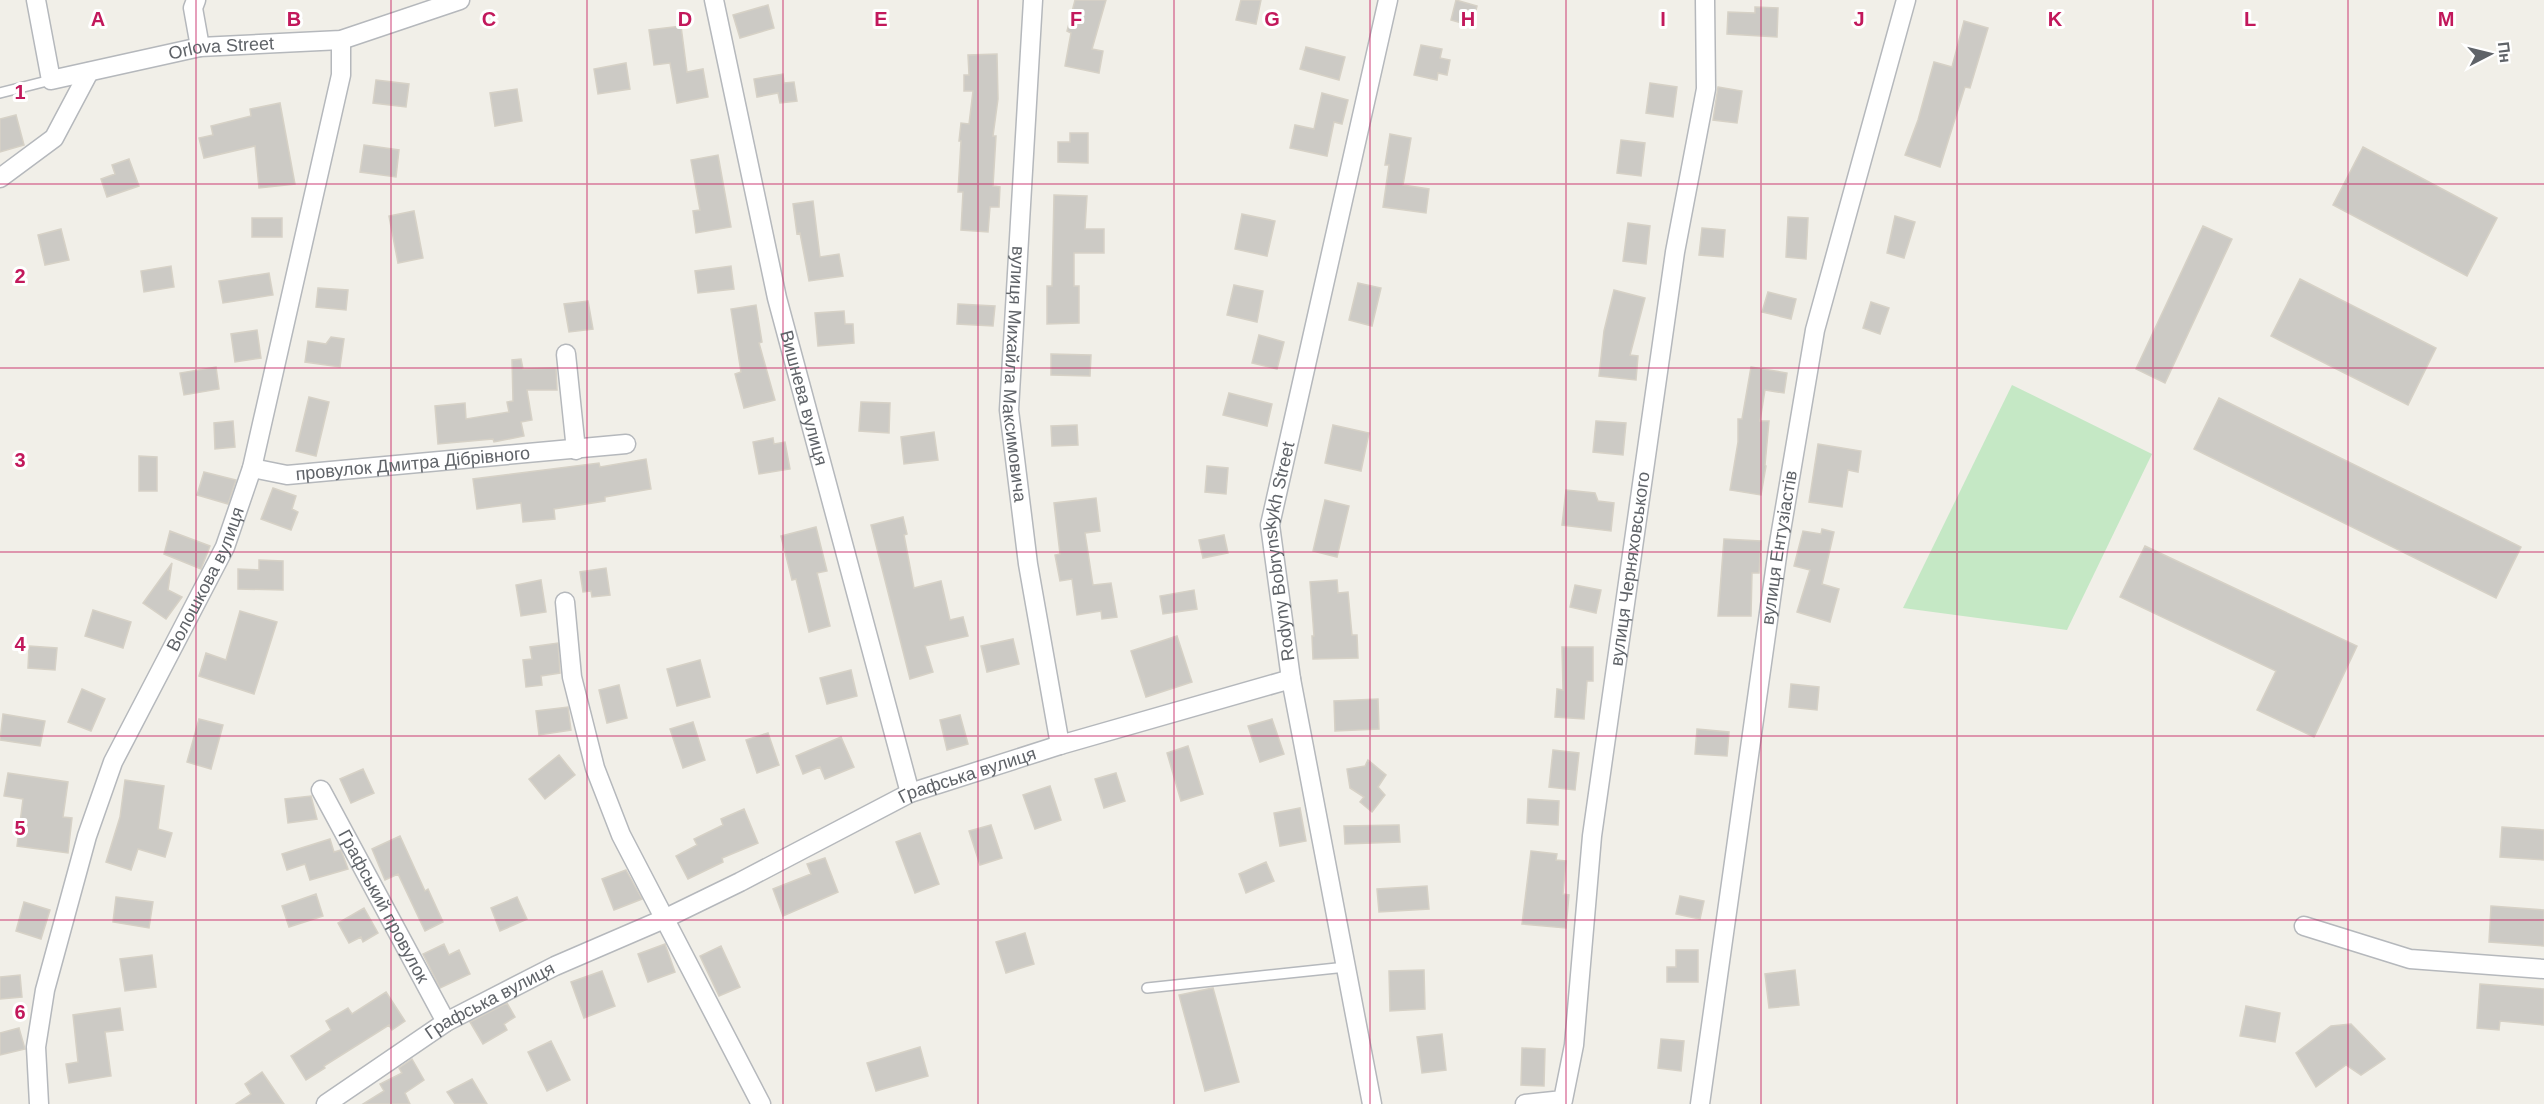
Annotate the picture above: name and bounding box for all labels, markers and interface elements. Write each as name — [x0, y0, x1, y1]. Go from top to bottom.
text: A — [91, 8, 105, 30]
text: B — [287, 8, 301, 30]
text: C — [482, 8, 496, 30]
text: D — [678, 8, 692, 30]
text: E — [874, 8, 888, 30]
text: F — [1070, 8, 1082, 30]
text: G — [1264, 8, 1280, 30]
text: H — [1461, 8, 1475, 30]
text: I — [1660, 8, 1666, 30]
text: J — [1853, 8, 1865, 30]
text: K — [2048, 8, 2063, 30]
text: L — [2244, 8, 2256, 30]
text: M — [2438, 8, 2454, 30]
north arrow — [2460, 24, 2520, 84]
street label: Orlova Street — [167, 33, 274, 64]
text: Пн — [2495, 41, 2514, 64]
text: 1 — [14, 81, 26, 103]
street label: вулиця Михайла Максимовича — [999, 246, 1030, 504]
text: 2 — [14, 265, 26, 287]
street label: Вишнева вулиця — [776, 328, 832, 468]
street label: Rodyny Bobrynskykh Street — [1259, 440, 1298, 662]
street label: провулок Дмитра Дібрівного — [295, 443, 531, 484]
text: 3 — [14, 449, 26, 471]
street label: вулиця Ентузіастів — [1757, 469, 1801, 626]
street label: вулиця Черняховського — [1606, 470, 1654, 667]
street label: Волошкова вулиця — [162, 504, 248, 655]
text: 4 — [14, 633, 26, 655]
street label: Графська вулиця — [895, 743, 1039, 807]
text: 5 — [14, 817, 26, 839]
street label: Графський провулок — [334, 826, 433, 986]
street label: Графська вулиця — [421, 958, 558, 1043]
text: 6 — [14, 1001, 26, 1023]

